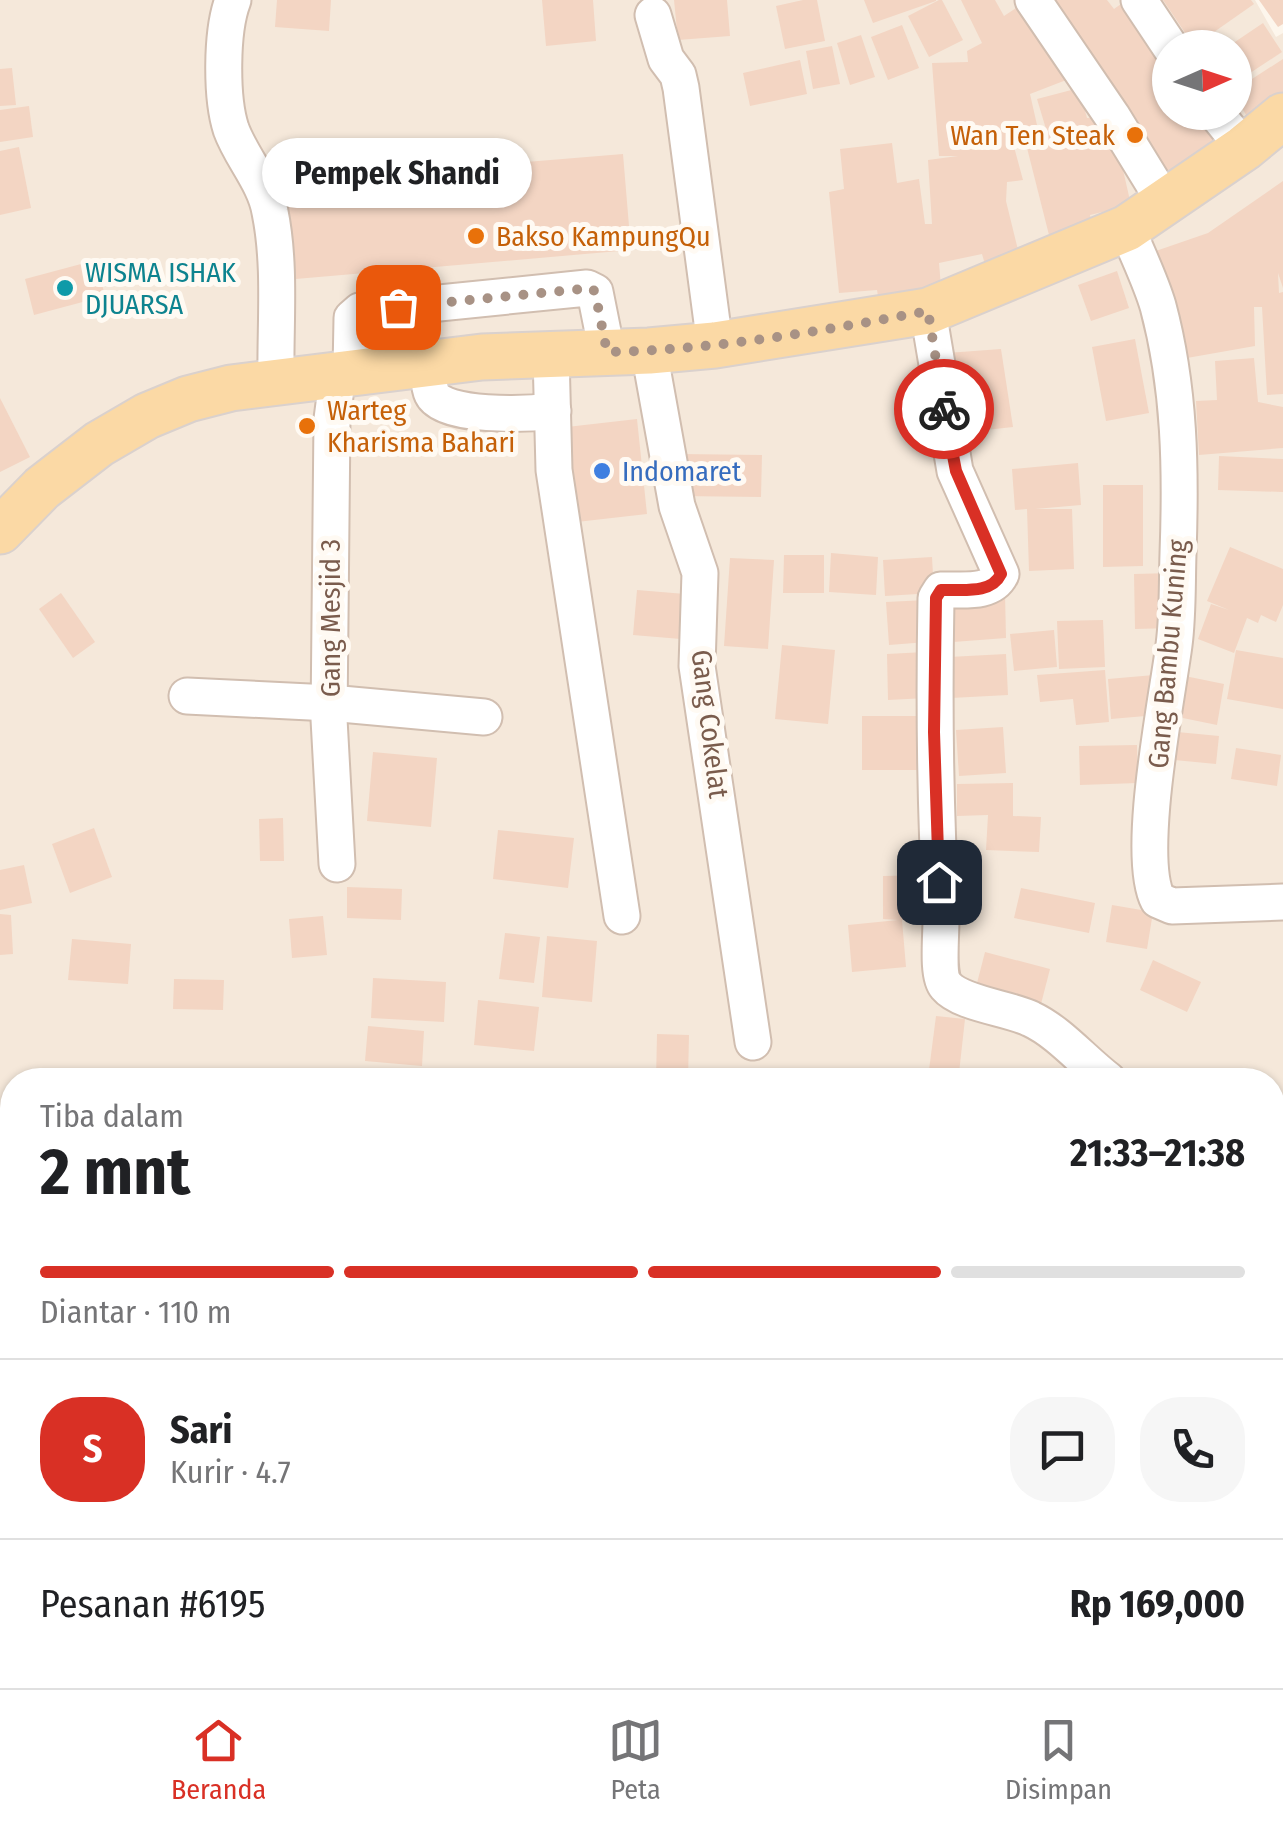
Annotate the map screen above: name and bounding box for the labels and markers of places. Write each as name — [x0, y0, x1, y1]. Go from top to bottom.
place label: Wan Ten Steak — [950, 119, 1116, 152]
marker: Wan Ten Steak — [1124, 124, 1146, 146]
callout: Pempek Shandi — [263, 137, 533, 207]
place label: Bakso KampungQu — [496, 220, 711, 253]
marker: Bakso KampungQu — [465, 225, 487, 247]
place label: WISMA ISHAK DJUARSA — [85, 256, 236, 321]
pin — [356, 265, 441, 350]
marker: WISMA ISHAK DJUARSA — [54, 277, 76, 299]
place label: Warteg Kharisma Bahari — [327, 394, 515, 459]
marker: Warteg Kharisma Bahari — [296, 415, 318, 437]
place label: Indomaret — [622, 455, 742, 488]
marker: Indomaret — [591, 460, 613, 482]
pin — [897, 840, 982, 925]

